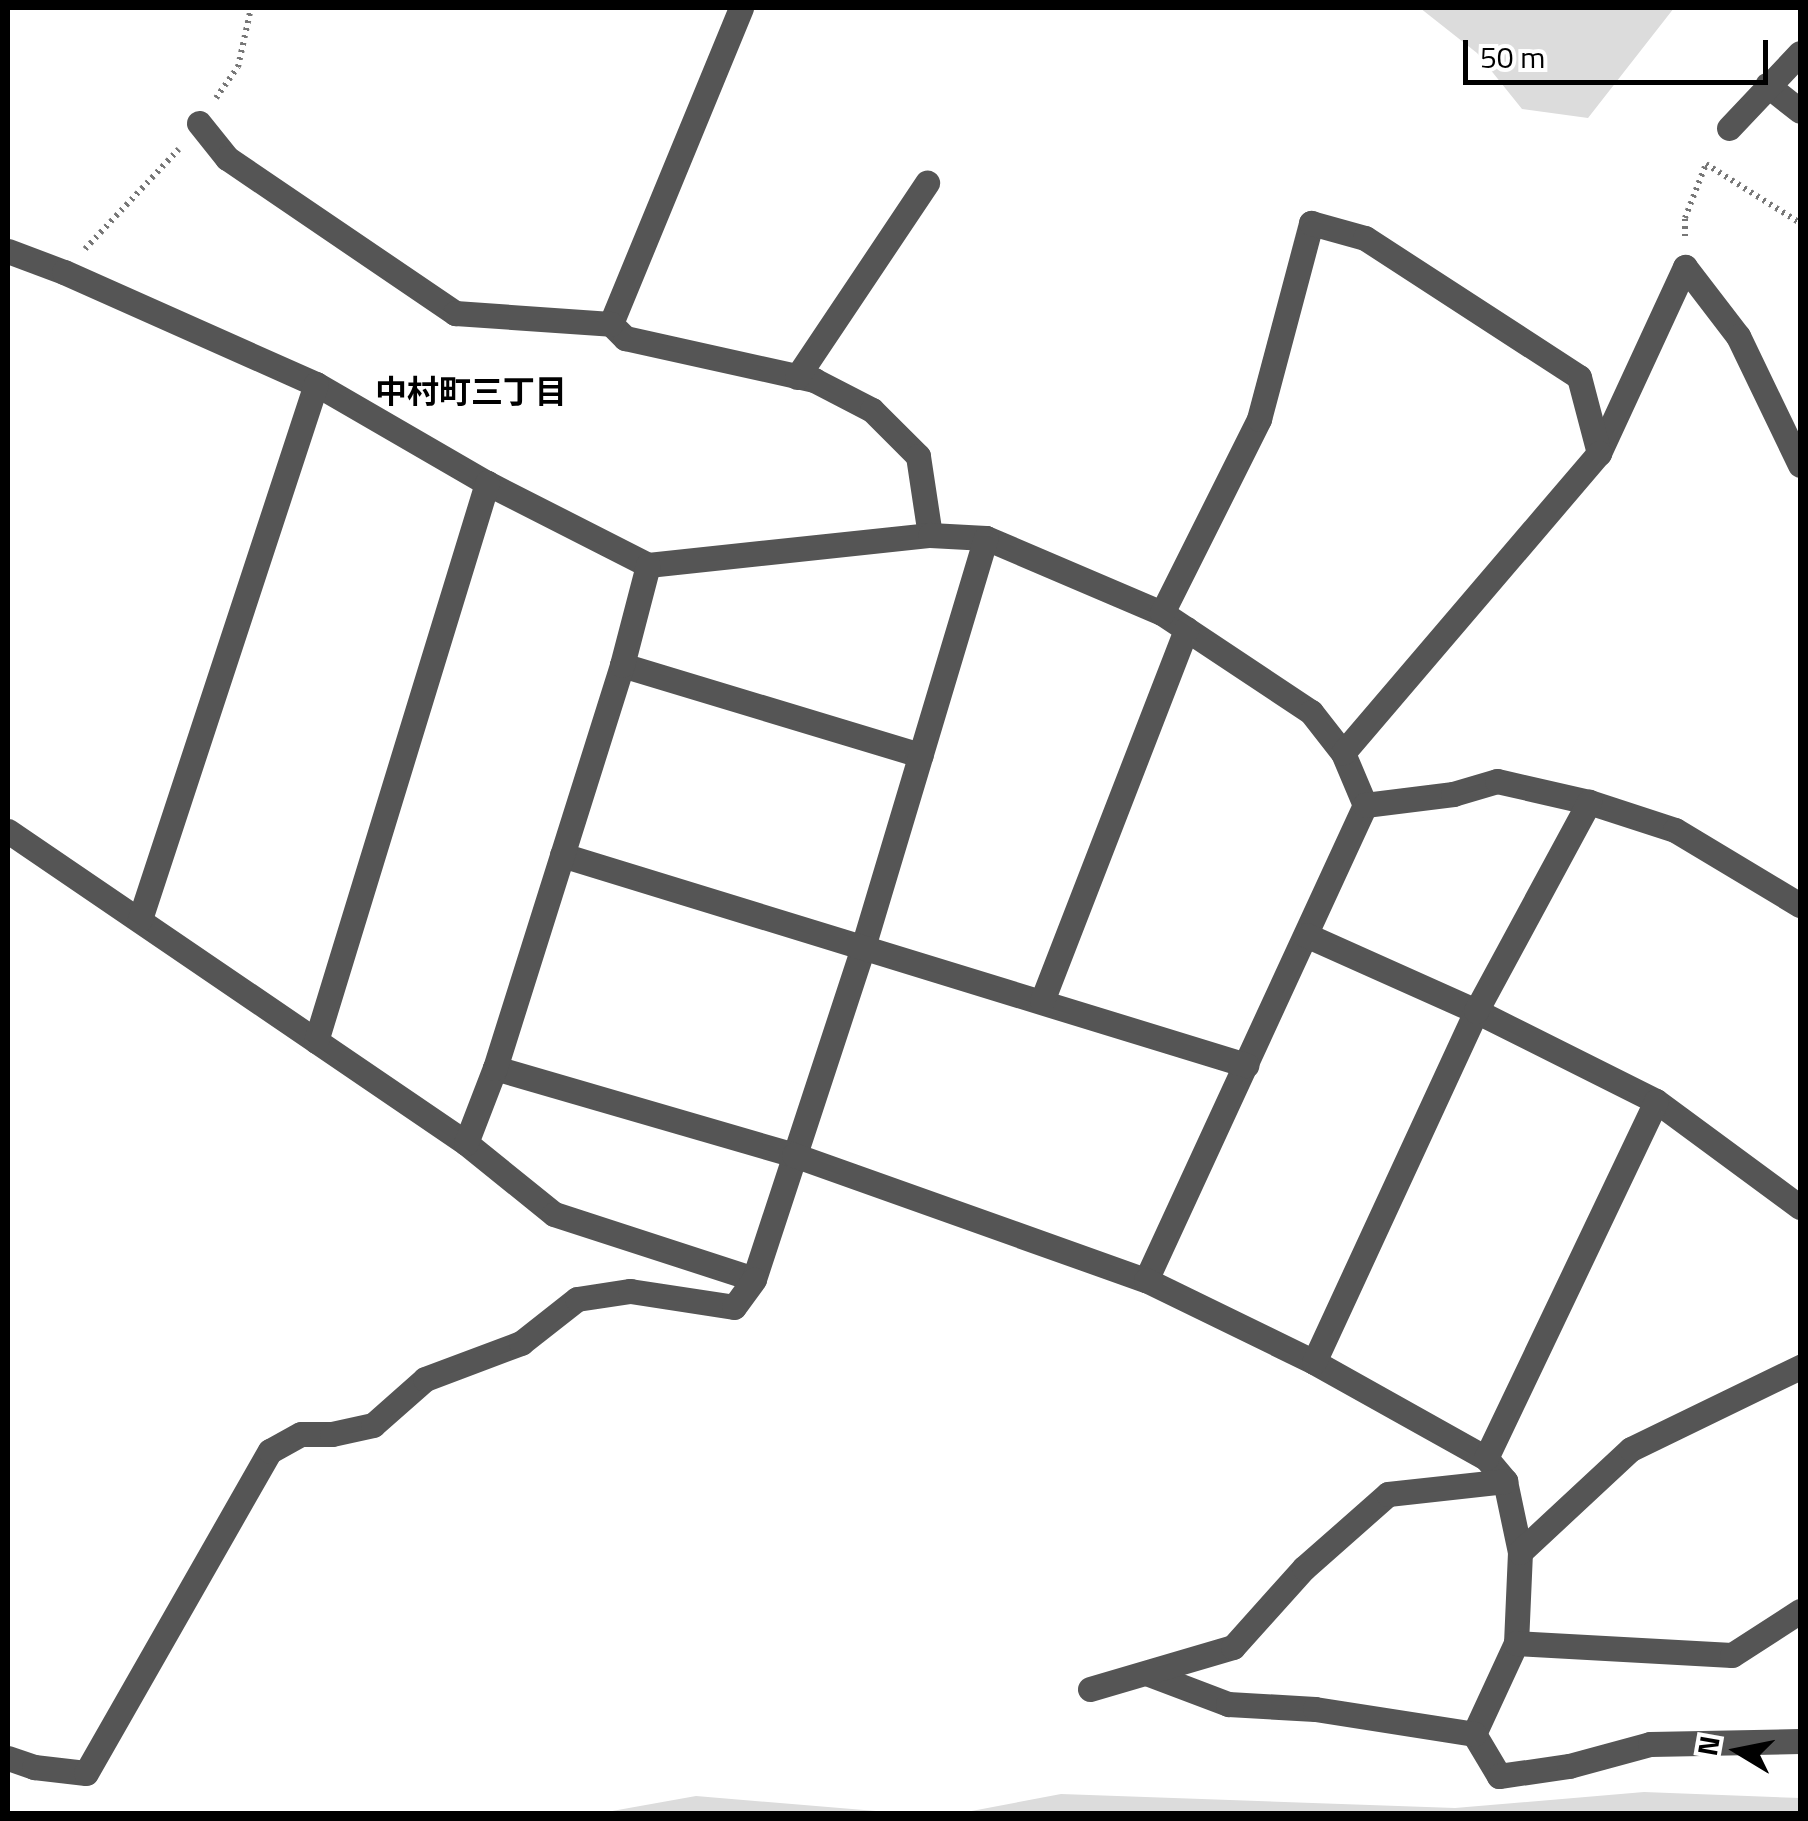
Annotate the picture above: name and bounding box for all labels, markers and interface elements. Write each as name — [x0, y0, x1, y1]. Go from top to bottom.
scale bar — [1468, 20, 1773, 82]
text: 50 m — [1480, 34, 1545, 80]
district label: 中村町三丁目 — [375, 372, 567, 410]
north arrow — [1688, 1701, 1788, 1801]
text: N — [1685, 1732, 1731, 1759]

